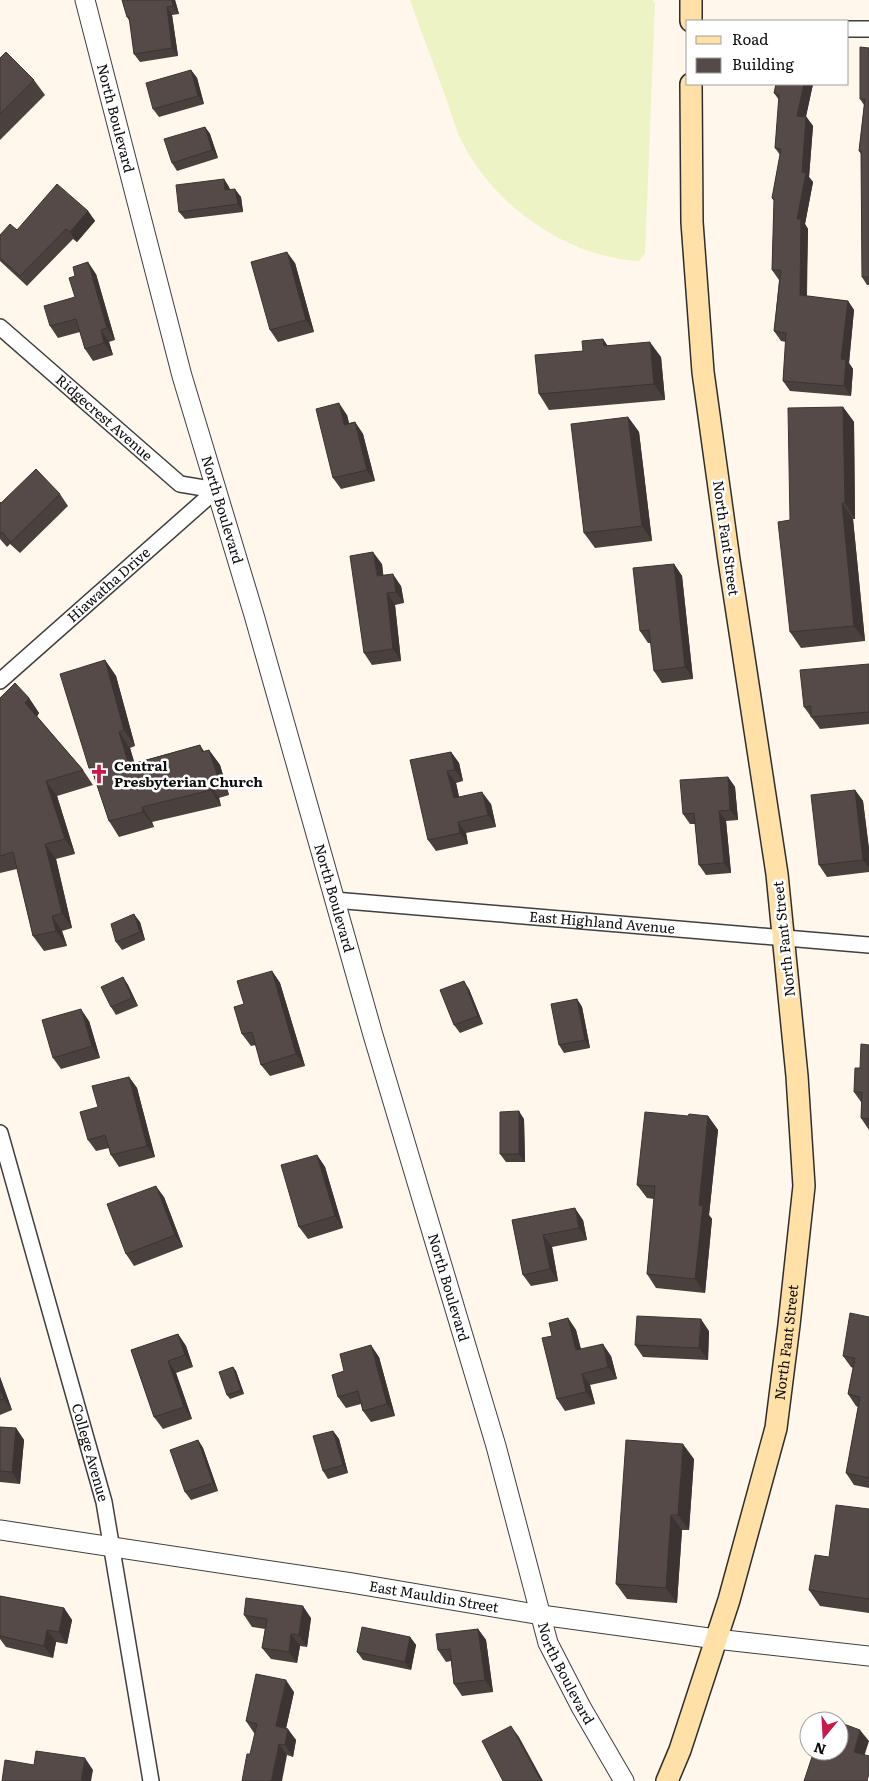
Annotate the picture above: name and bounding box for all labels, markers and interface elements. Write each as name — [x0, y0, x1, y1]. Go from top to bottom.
legend — [686, 20, 849, 85]
text: Road — [732, 27, 768, 50]
text: Building — [732, 52, 794, 75]
street label: North Boulevard — [93, 61, 140, 175]
street label: Ridgecrest Avenue — [52, 369, 157, 465]
street label: North Boulevard — [198, 453, 249, 566]
street label: North Fant Street — [709, 479, 745, 597]
street label: Hiawatha Drive — [62, 542, 154, 626]
place label: Central Presbyterian Church — [114, 755, 263, 791]
church icon: Central Presbyterian Church — [88, 763, 110, 785]
street label: North Boulevard — [310, 841, 360, 955]
street label: North Fant Street — [767, 880, 799, 998]
street label: East Highland Avenue — [528, 905, 676, 938]
street label: North Boulevard — [424, 1231, 475, 1344]
street label: North Fant Street — [769, 1283, 802, 1401]
street label: College Avenue — [68, 1401, 114, 1504]
street label: East Mauldin Street — [368, 1575, 501, 1617]
street label: North Boulevard — [534, 1620, 600, 1728]
north arrow — [799, 1711, 849, 1761]
text: N — [811, 1738, 828, 1761]

